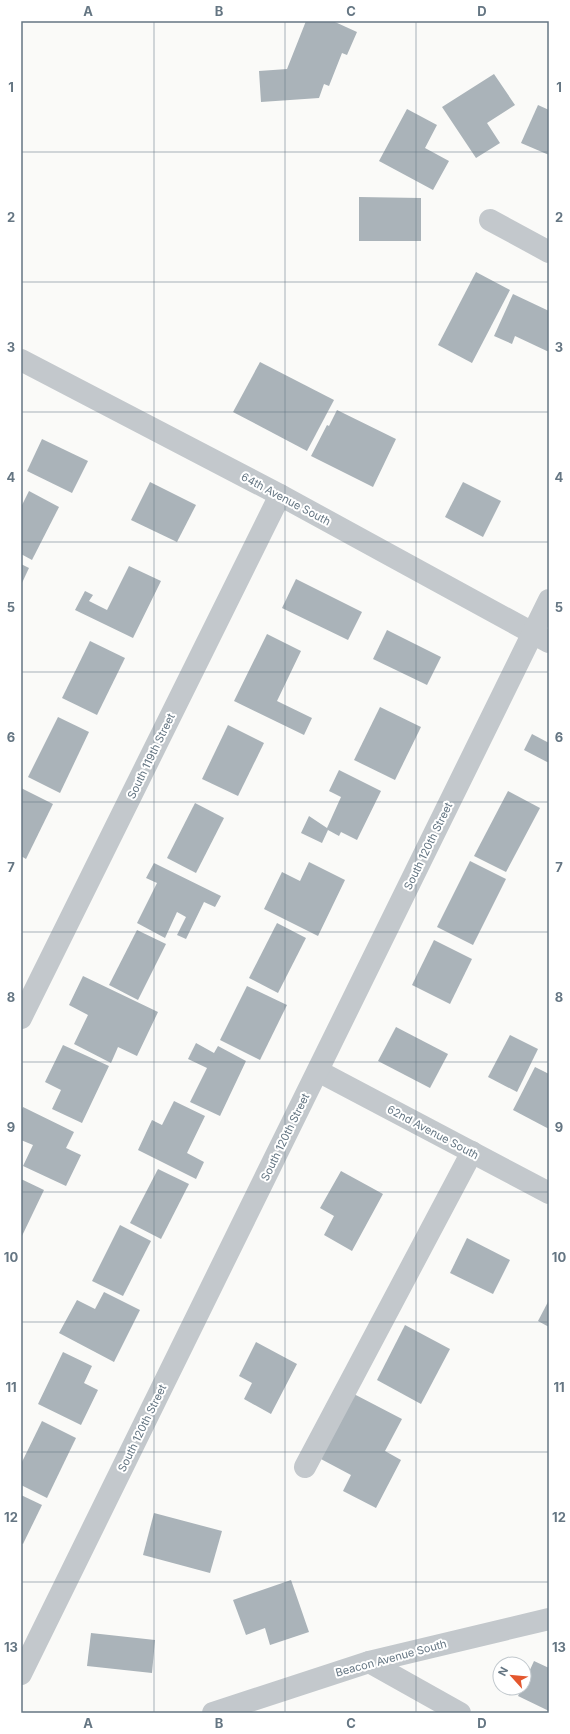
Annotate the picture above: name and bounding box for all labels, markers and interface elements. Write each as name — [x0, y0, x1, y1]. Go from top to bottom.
text: A — [83, 3, 93, 19]
text: B — [215, 3, 224, 19]
text: C — [346, 3, 356, 19]
text: D — [477, 3, 487, 19]
text: 1 — [8, 79, 14, 95]
text: 1 — [556, 79, 562, 95]
text: 2 — [7, 209, 15, 225]
text: 2 — [555, 209, 563, 225]
text: 3 — [7, 339, 15, 355]
text: 3 — [555, 339, 563, 355]
text: 4 — [7, 469, 16, 485]
text: 4 — [555, 469, 564, 485]
street label: 64th Avenue South — [239, 470, 333, 528]
text: 5 — [7, 599, 15, 615]
text: 5 — [555, 599, 563, 615]
street label: South 119th Street — [124, 711, 178, 801]
text: 6 — [7, 729, 15, 745]
text: 6 — [555, 729, 563, 745]
street label: South 120th Street — [401, 799, 455, 892]
text: 7 — [7, 859, 15, 875]
text: 7 — [555, 859, 563, 875]
text: 8 — [7, 989, 15, 1005]
text: 8 — [555, 989, 563, 1005]
street label: South 120th Street — [258, 1090, 312, 1183]
street label: 62nd Avenue South — [385, 1102, 481, 1162]
text: 9 — [7, 1119, 15, 1135]
text: 9 — [555, 1119, 563, 1135]
text: 10 — [4, 1249, 18, 1265]
text: 10 — [552, 1249, 566, 1265]
text: 11 — [5, 1379, 17, 1395]
text: 11 — [553, 1379, 565, 1395]
street label: South 120th Street — [115, 1381, 169, 1474]
text: 12 — [4, 1509, 18, 1525]
text: 12 — [552, 1509, 566, 1525]
street label: Beacon Avenue South — [334, 1636, 448, 1680]
text: 13 — [4, 1639, 18, 1655]
text: 13 — [552, 1639, 566, 1655]
north arrow — [492, 1656, 532, 1696]
text: N — [495, 1665, 511, 1678]
text: A — [83, 1715, 93, 1731]
text: B — [215, 1715, 224, 1731]
text: C — [346, 1715, 356, 1731]
text: D — [477, 1715, 487, 1731]

